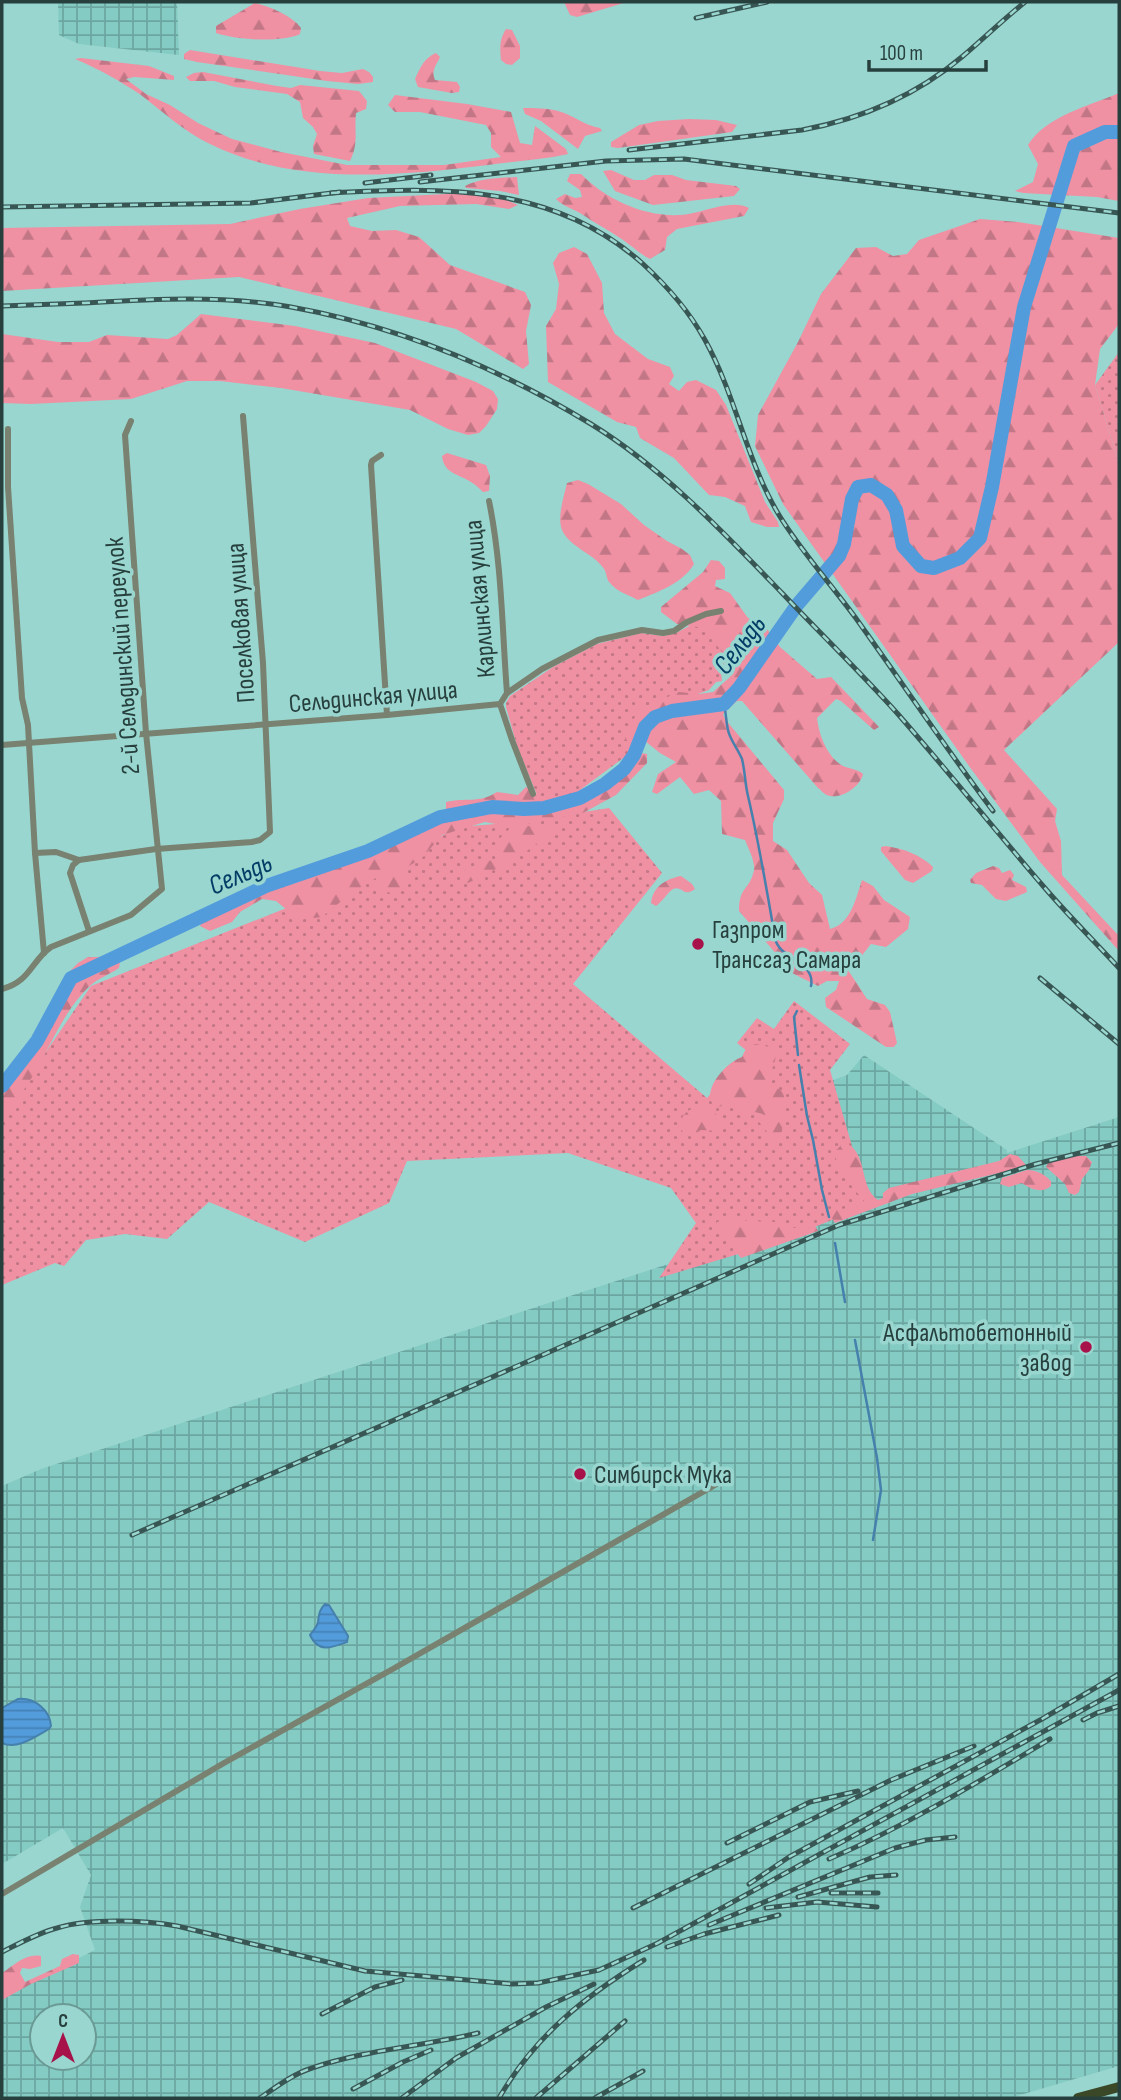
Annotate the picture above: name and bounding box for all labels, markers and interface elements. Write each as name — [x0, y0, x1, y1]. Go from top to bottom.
scale bar — [869, 28, 986, 72]
text: 100 m — [880, 41, 923, 66]
street label: Карлинская улица — [458, 519, 503, 679]
street label: 2-й Сельдинский переулок — [100, 536, 147, 776]
street label: Поселковая улица — [220, 542, 263, 704]
water label: Сельдь — [707, 609, 774, 681]
street label: Сельдинская улица — [287, 675, 459, 720]
water label: Сельдь — [204, 846, 278, 903]
place label: Газпром Трансгаз Самара — [712, 915, 861, 976]
marker: Газпром Трансгаз Самара — [690, 936, 706, 952]
place label: Асфальтобетонный завод — [882, 1318, 1072, 1379]
marker: Асфальтобетонный завод — [1078, 1339, 1094, 1355]
place label: Симбирск Мука — [594, 1460, 732, 1491]
marker: Симбирск Мука — [572, 1466, 588, 1482]
north arrow — [28, 2002, 98, 2072]
text: С — [58, 2010, 68, 2033]

